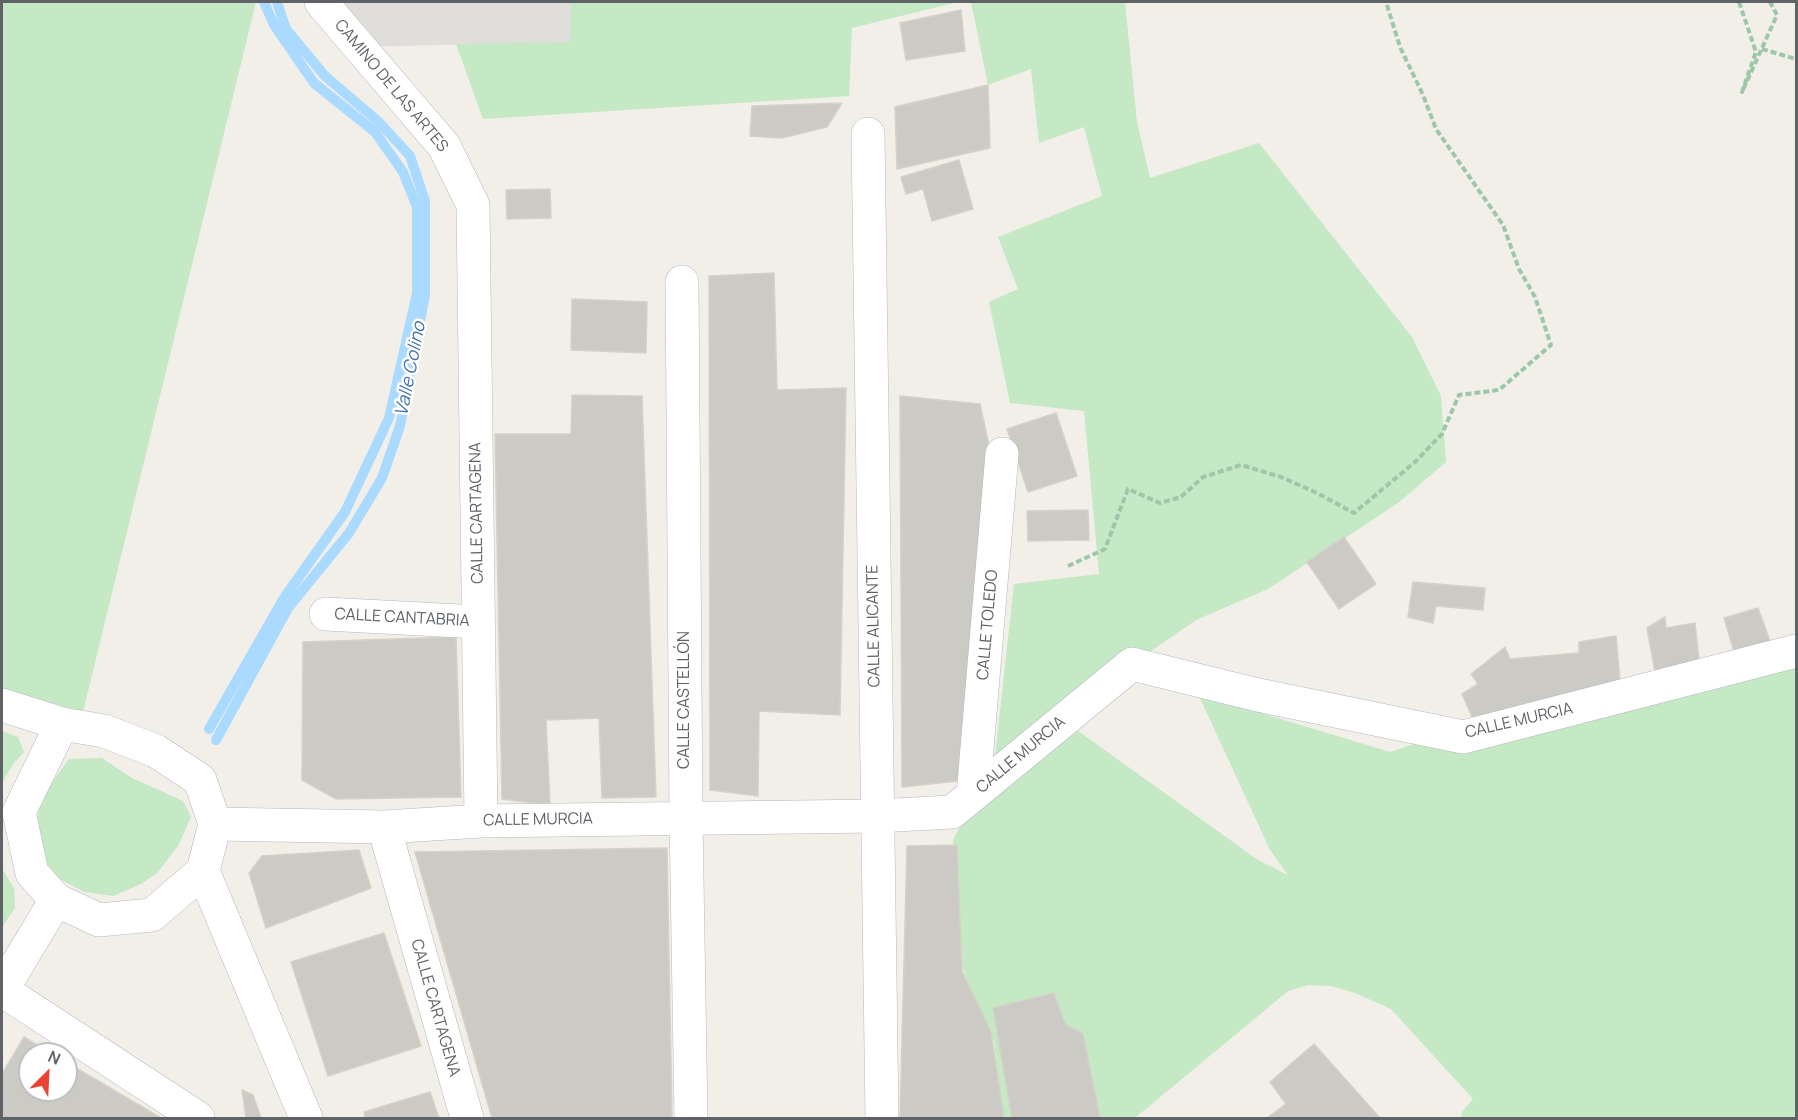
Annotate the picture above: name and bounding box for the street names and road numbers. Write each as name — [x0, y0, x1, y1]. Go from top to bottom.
street label: CAMINO DE LAS ARTES — [330, 16, 452, 156]
street label: CALLE CARTAGENA — [466, 442, 488, 584]
street label: CALLE ALICANTE — [863, 564, 885, 688]
street label: CALLE TOLEDO — [974, 569, 1002, 681]
street label: CALLE CANTABRIA — [334, 605, 470, 631]
street label: CALLE CASTELLÓN — [675, 631, 695, 769]
street label: CALLE MURCIA — [1463, 699, 1575, 743]
street label: CALLE MURCIA — [973, 712, 1069, 798]
street label: CALLE MURCIA — [483, 809, 593, 831]
street label: CALLE CARTAGENA — [406, 937, 464, 1079]

